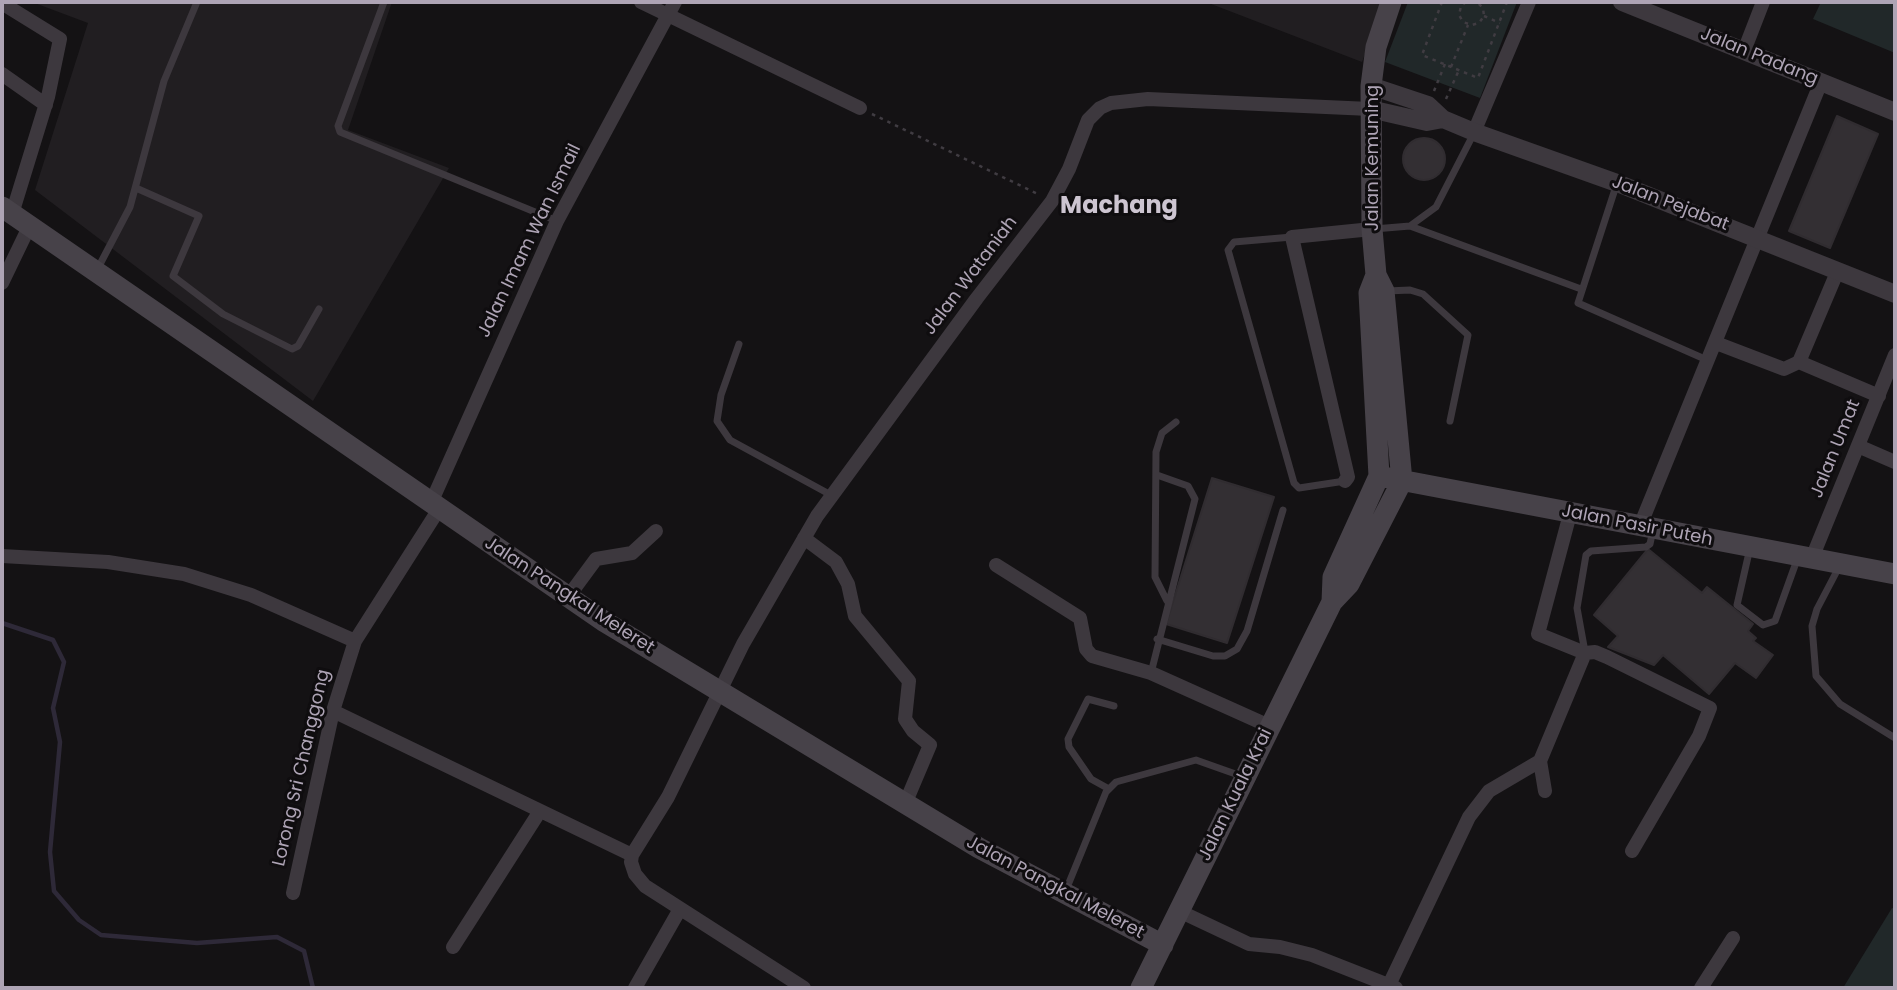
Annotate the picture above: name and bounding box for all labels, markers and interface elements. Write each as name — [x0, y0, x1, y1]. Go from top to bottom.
street label: Jalan Padang — [1697, 24, 1821, 90]
street label: Jalan Kemuning — [1362, 85, 1384, 231]
street label: Jalan Imam Wan Ismail — [474, 141, 586, 341]
street label: Jalan Pejabat — [1608, 172, 1732, 236]
district label: Machang — [1060, 193, 1178, 221]
street label: Jalan Wataniah — [919, 213, 1023, 339]
street label: Jalan Umat — [1806, 397, 1866, 501]
street label: Jalan Pasir Puteh — [1559, 501, 1715, 551]
street label: Jalan Pangkal Meleret — [480, 533, 658, 659]
street label: Lorong Sri Changgong — [269, 668, 335, 868]
street label: Jalan Kuala Krai — [1195, 725, 1277, 865]
street label: Jalan Pangkal Meleret — [962, 832, 1148, 944]

